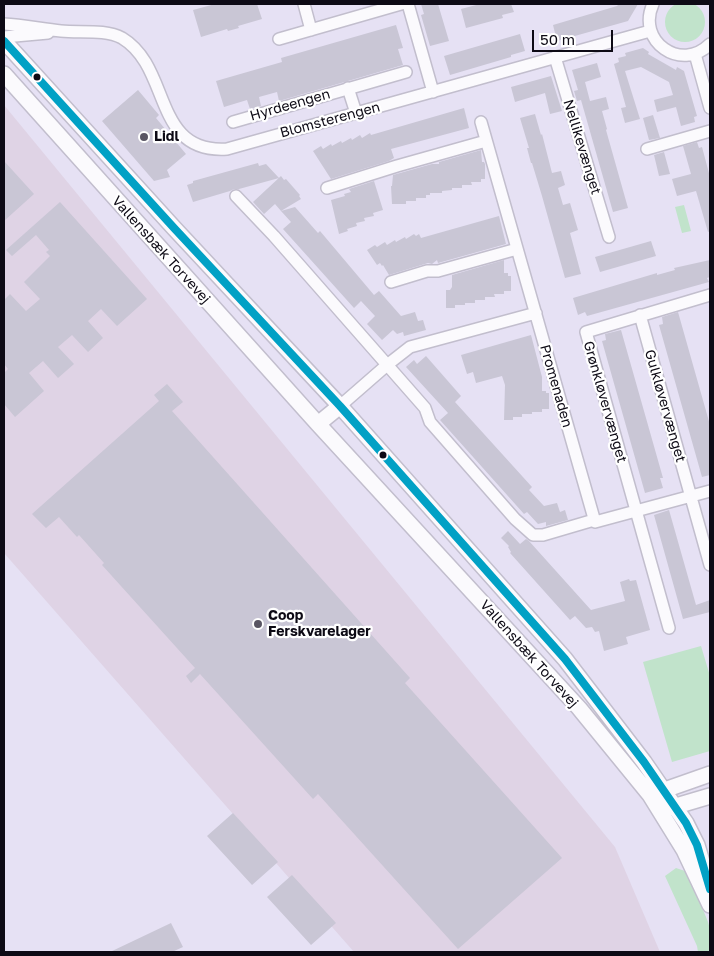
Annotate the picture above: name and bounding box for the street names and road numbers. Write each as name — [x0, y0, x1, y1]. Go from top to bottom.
street label: Hyrdeengen — [248, 86, 332, 124]
street label: Nellikevænget — [560, 97, 604, 197]
street label: Blomsterengen — [278, 99, 382, 141]
street label: Vallensbæk Torvevej — [108, 193, 214, 307]
street label: Grønkløvervænget — [580, 339, 630, 465]
street label: Promenaden — [536, 343, 576, 429]
street label: Gulkløvervænget — [641, 348, 689, 464]
street label: Vallensbæk Torvevej — [476, 597, 582, 711]

